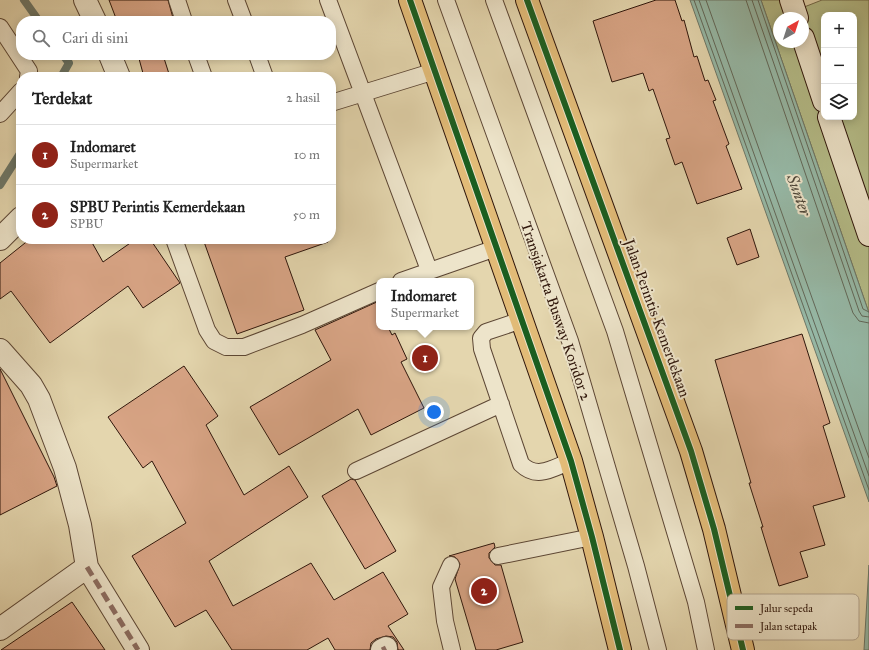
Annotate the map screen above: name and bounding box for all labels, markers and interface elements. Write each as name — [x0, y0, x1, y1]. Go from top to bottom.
north arrow — [773, 12, 809, 48]
map controls — [821, 12, 857, 120]
button: + — [821, 12, 857, 48]
search box — [16, 16, 336, 60]
icon: search — [30, 27, 52, 49]
text: Cari di sini — [62, 29, 128, 47]
button: − — [821, 48, 857, 84]
button: layers — [821, 84, 857, 120]
text: Terdekat — [32, 88, 92, 109]
text: 2 hasil — [286, 90, 320, 106]
text: Indomaret — [70, 138, 136, 156]
text: 1 — [42, 147, 48, 163]
text: 10 m — [294, 147, 320, 163]
text: Supermarket — [70, 156, 138, 172]
water label: Sunter — [782, 171, 816, 220]
text: SPBU Perintis Kemerdekaan — [70, 198, 245, 216]
text: 2 — [42, 207, 48, 223]
text: 50 m — [293, 207, 320, 223]
text: SPBU — [70, 216, 104, 232]
street label: Transjakarta Busway Koridor 2 — [517, 219, 595, 403]
street label: Jalan Perintis Kemerdekaan — [618, 235, 694, 400]
popup — [376, 278, 474, 330]
text: Indomaret — [391, 287, 457, 305]
text: Supermarket — [391, 305, 459, 321]
pin: 1 — [412, 343, 438, 373]
your location — [424, 402, 444, 422]
pin: 2 — [471, 576, 497, 606]
legend — [727, 594, 859, 640]
text: Jalur sepeda — [759, 602, 813, 616]
text: Jalan setapak — [759, 620, 818, 634]

